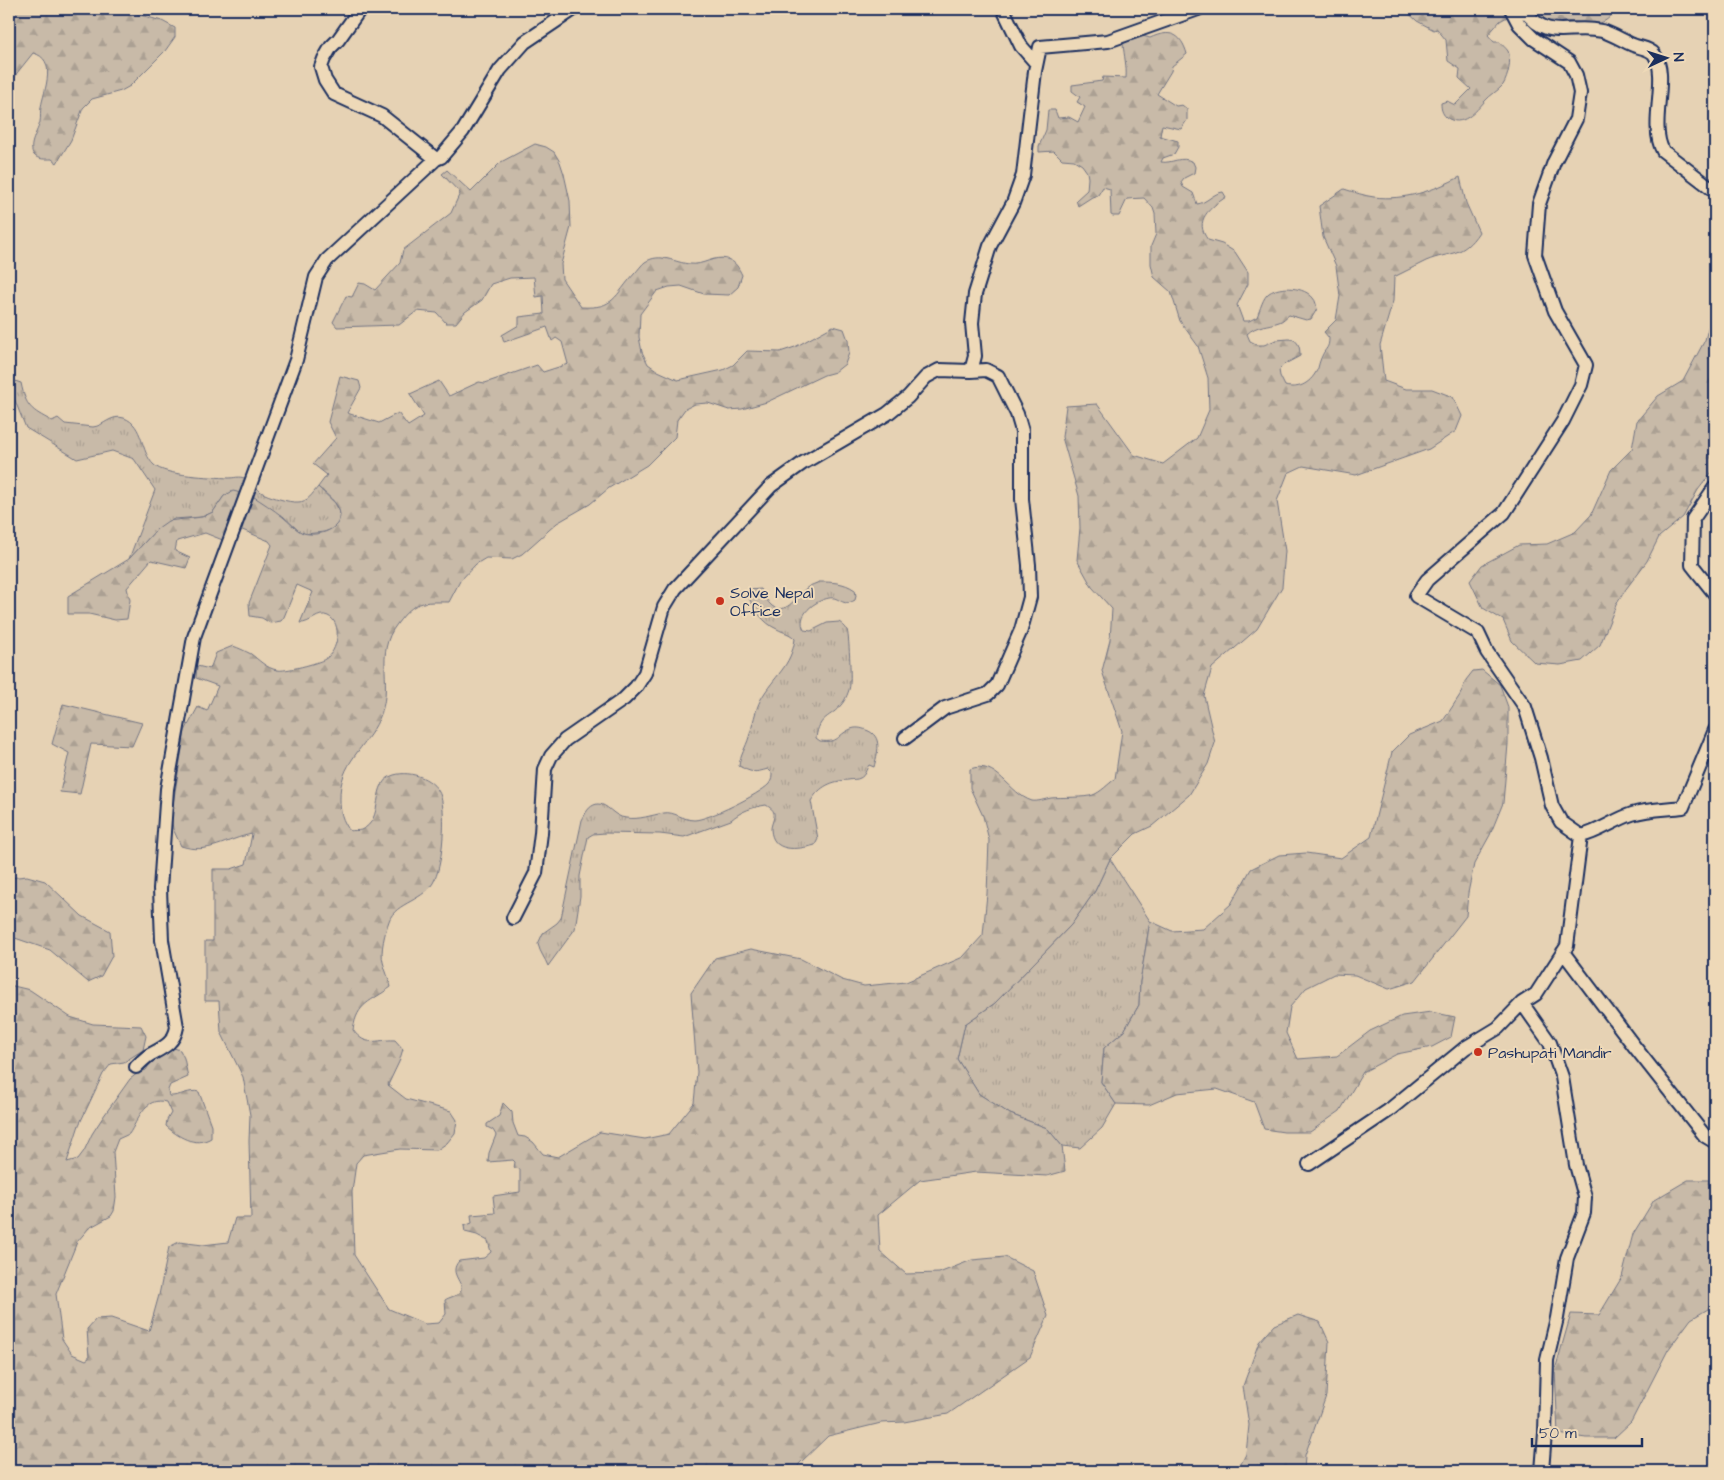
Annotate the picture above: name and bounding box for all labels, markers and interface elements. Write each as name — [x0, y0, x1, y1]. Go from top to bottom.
north arrow — [1642, 32, 1692, 82]
text: N — [1668, 52, 1688, 62]
place label: Solve Nepal Office — [730, 582, 813, 622]
marker: Solve Nepal Office — [714, 595, 726, 607]
place label: Pashupati Mandir — [1488, 1042, 1612, 1064]
marker: Pashupati Mandir — [1472, 1046, 1484, 1058]
scale bar — [1532, 1415, 1642, 1447]
text: 50 m — [1539, 1423, 1577, 1444]

